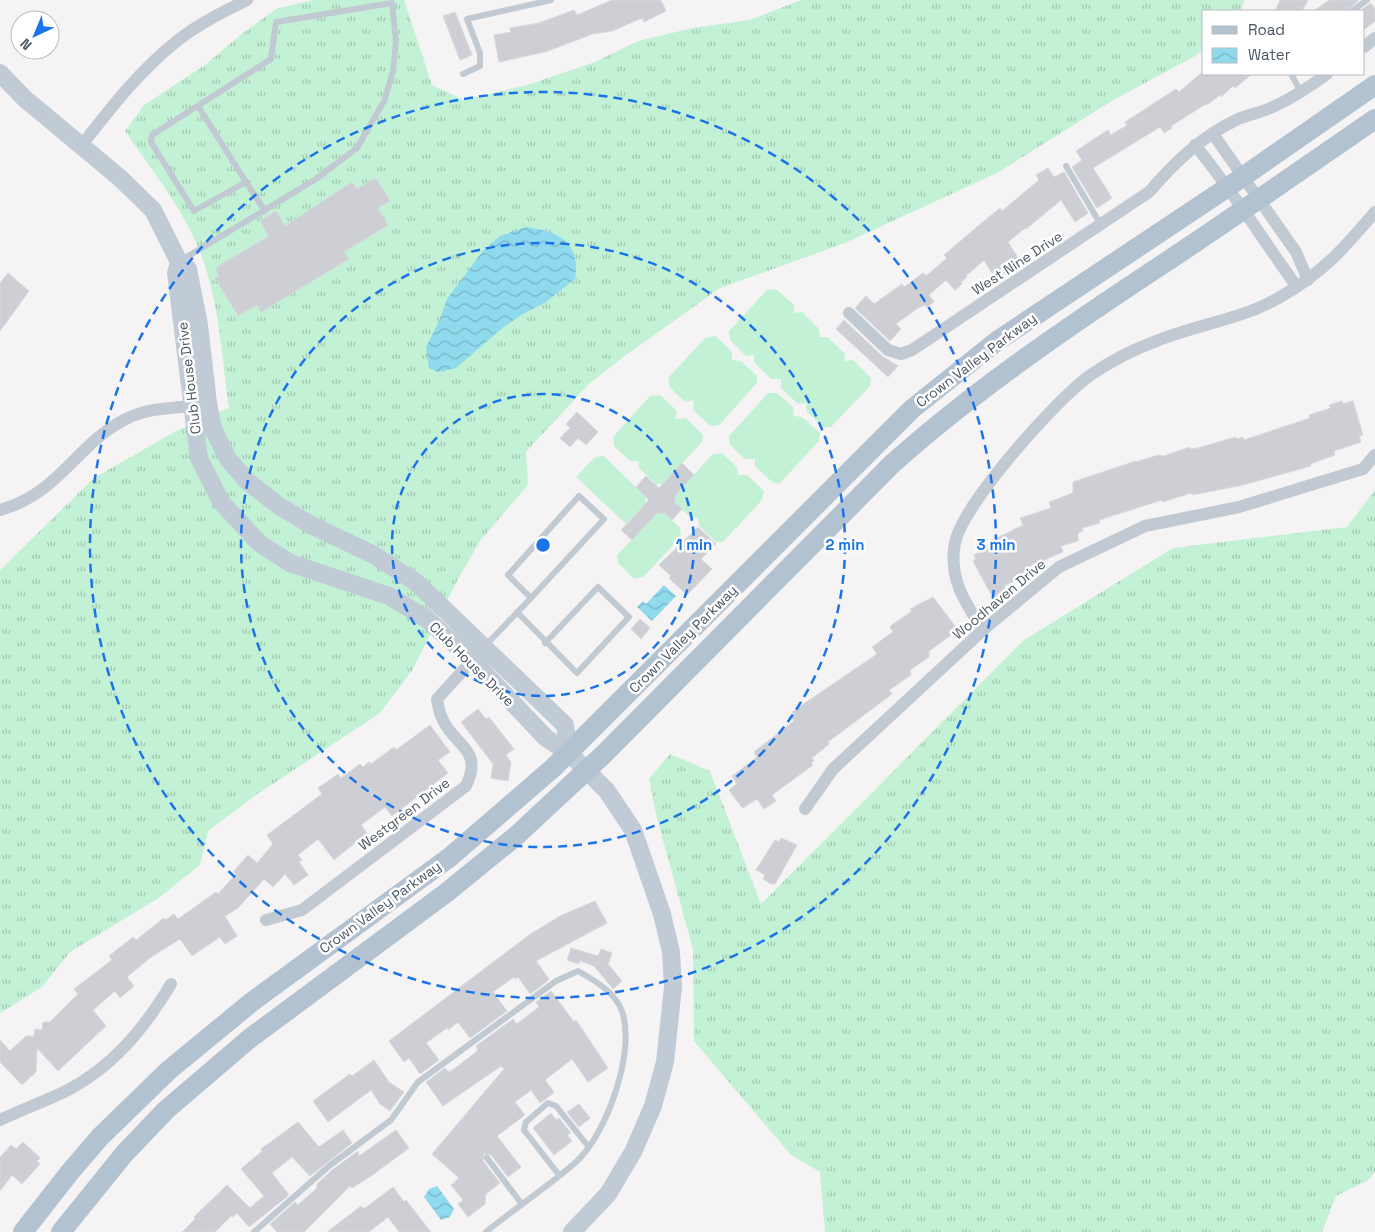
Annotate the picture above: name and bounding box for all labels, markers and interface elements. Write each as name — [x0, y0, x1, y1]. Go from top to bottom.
north arrow — [10, 10, 60, 60]
legend — [1202, 10, 1365, 75]
text: Road — [1248, 20, 1285, 39]
text: N — [16, 35, 36, 54]
text: Water — [1248, 45, 1291, 64]
street label: West Nine Drive — [968, 227, 1066, 299]
street label: Crown Valley Parkway — [912, 309, 1040, 411]
street label: Club House Drive — [173, 321, 205, 435]
text: 1 min — [676, 535, 712, 554]
text: 2 min — [826, 535, 864, 554]
text: 3 min — [977, 535, 1015, 554]
centre of rings — [534, 536, 552, 554]
street label: Woodhaven Drive — [949, 555, 1049, 643]
street label: Crown Valley Parkway — [625, 581, 741, 697]
street label: Club House Drive — [426, 618, 518, 710]
street label: Westgreen Drive — [355, 774, 453, 854]
street label: Crown Valley Parkway — [316, 857, 444, 957]

